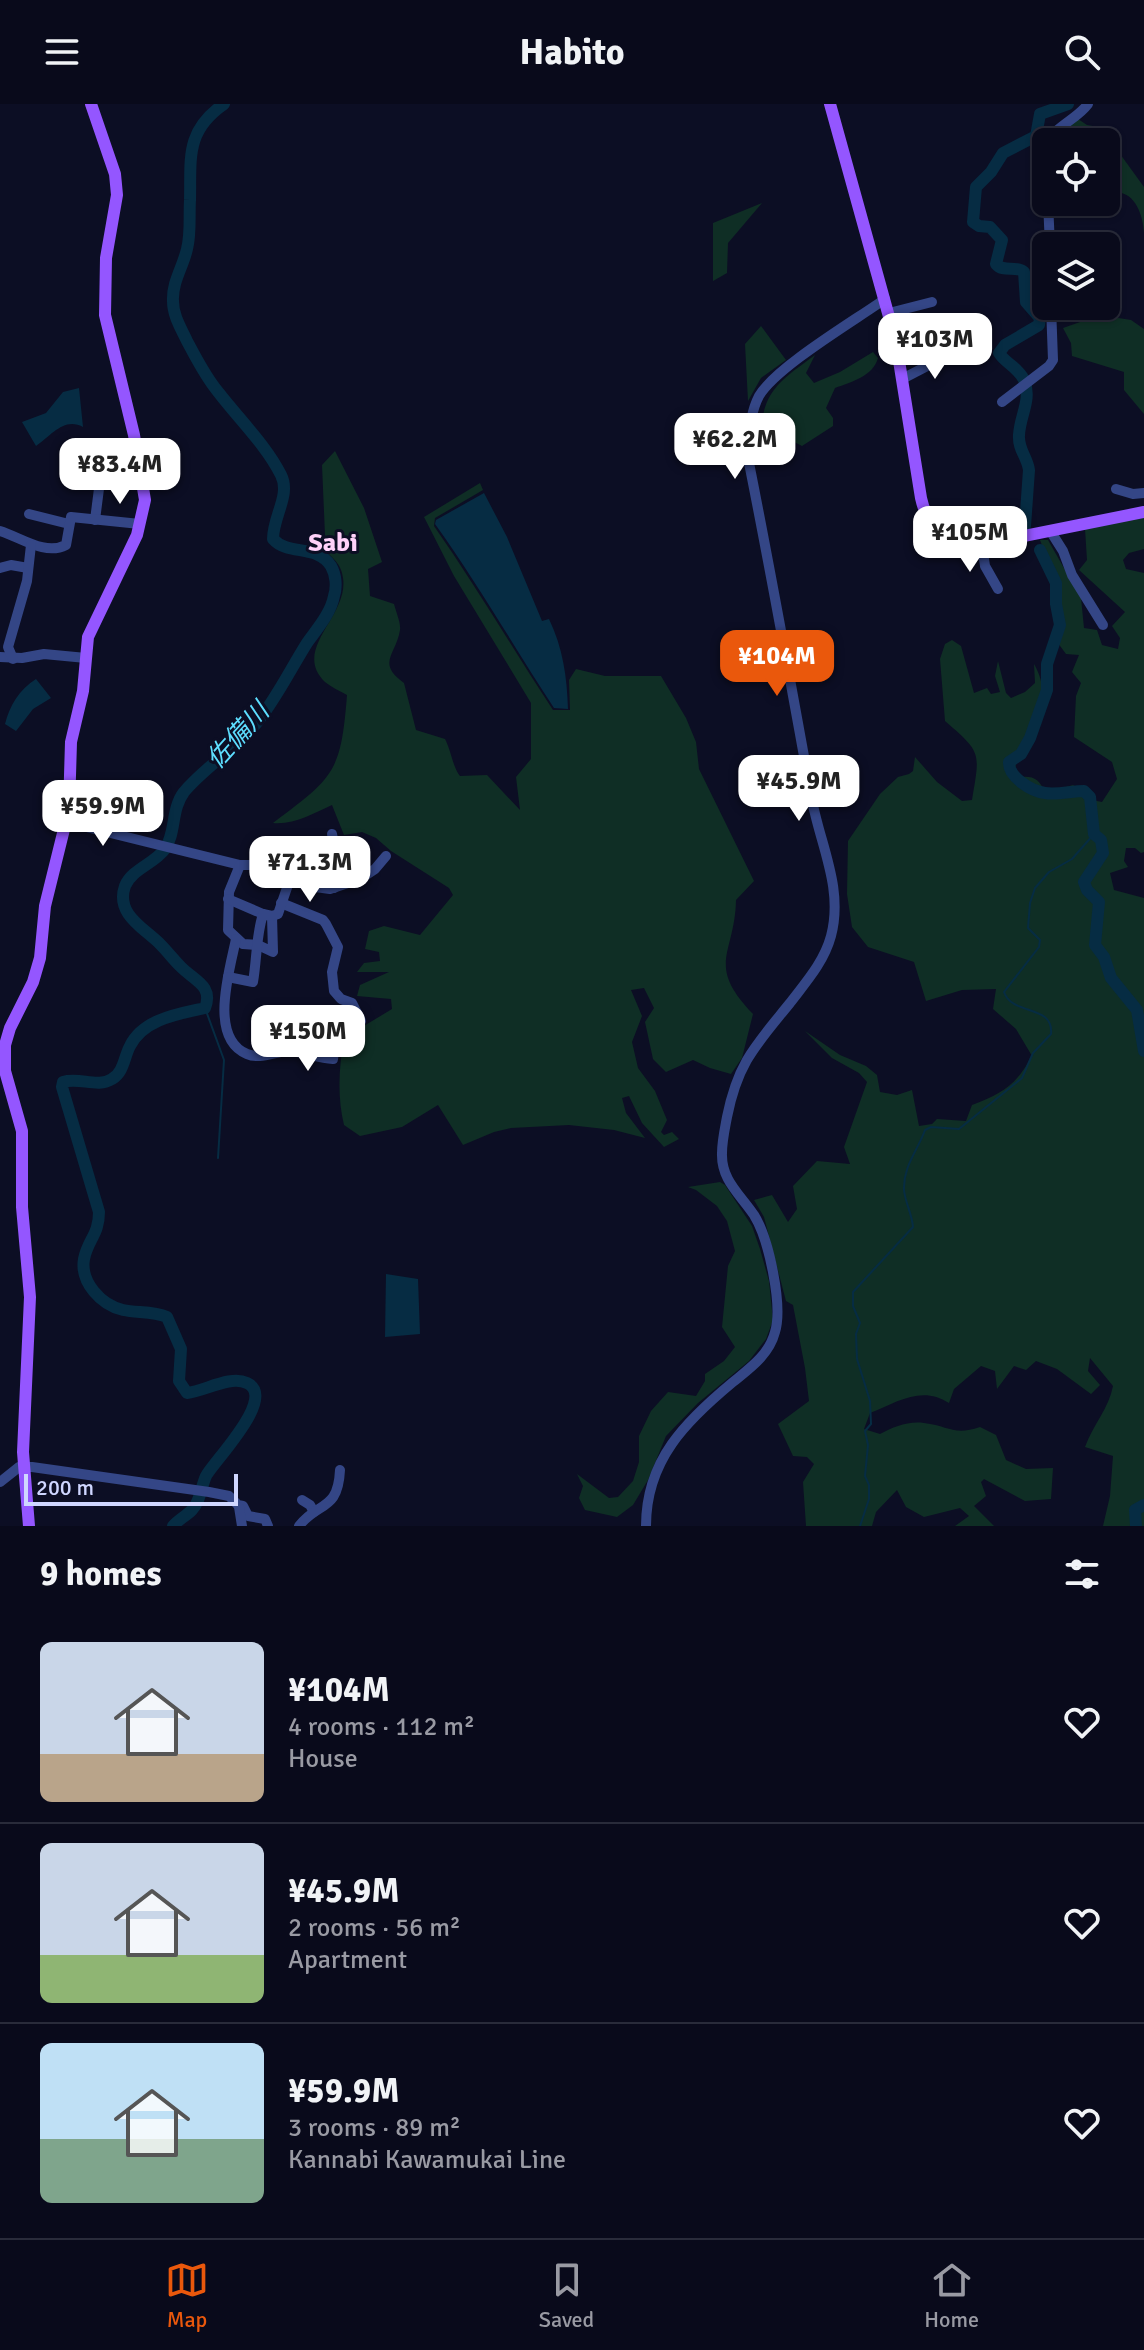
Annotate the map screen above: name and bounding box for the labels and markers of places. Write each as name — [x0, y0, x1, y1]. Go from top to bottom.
pin: ¥103M — [879, 313, 991, 381]
pin: ¥62.2M — [670, 413, 800, 481]
pin: ¥83.4M — [55, 438, 185, 506]
pin: ¥105M — [914, 506, 1026, 574]
pin: ¥104M — [721, 630, 833, 698]
pin: ¥45.9M — [734, 755, 864, 823]
pin: ¥59.9M — [38, 780, 168, 848]
pin: ¥71.3M — [245, 836, 375, 904]
pin: ¥150M — [252, 1005, 364, 1073]

